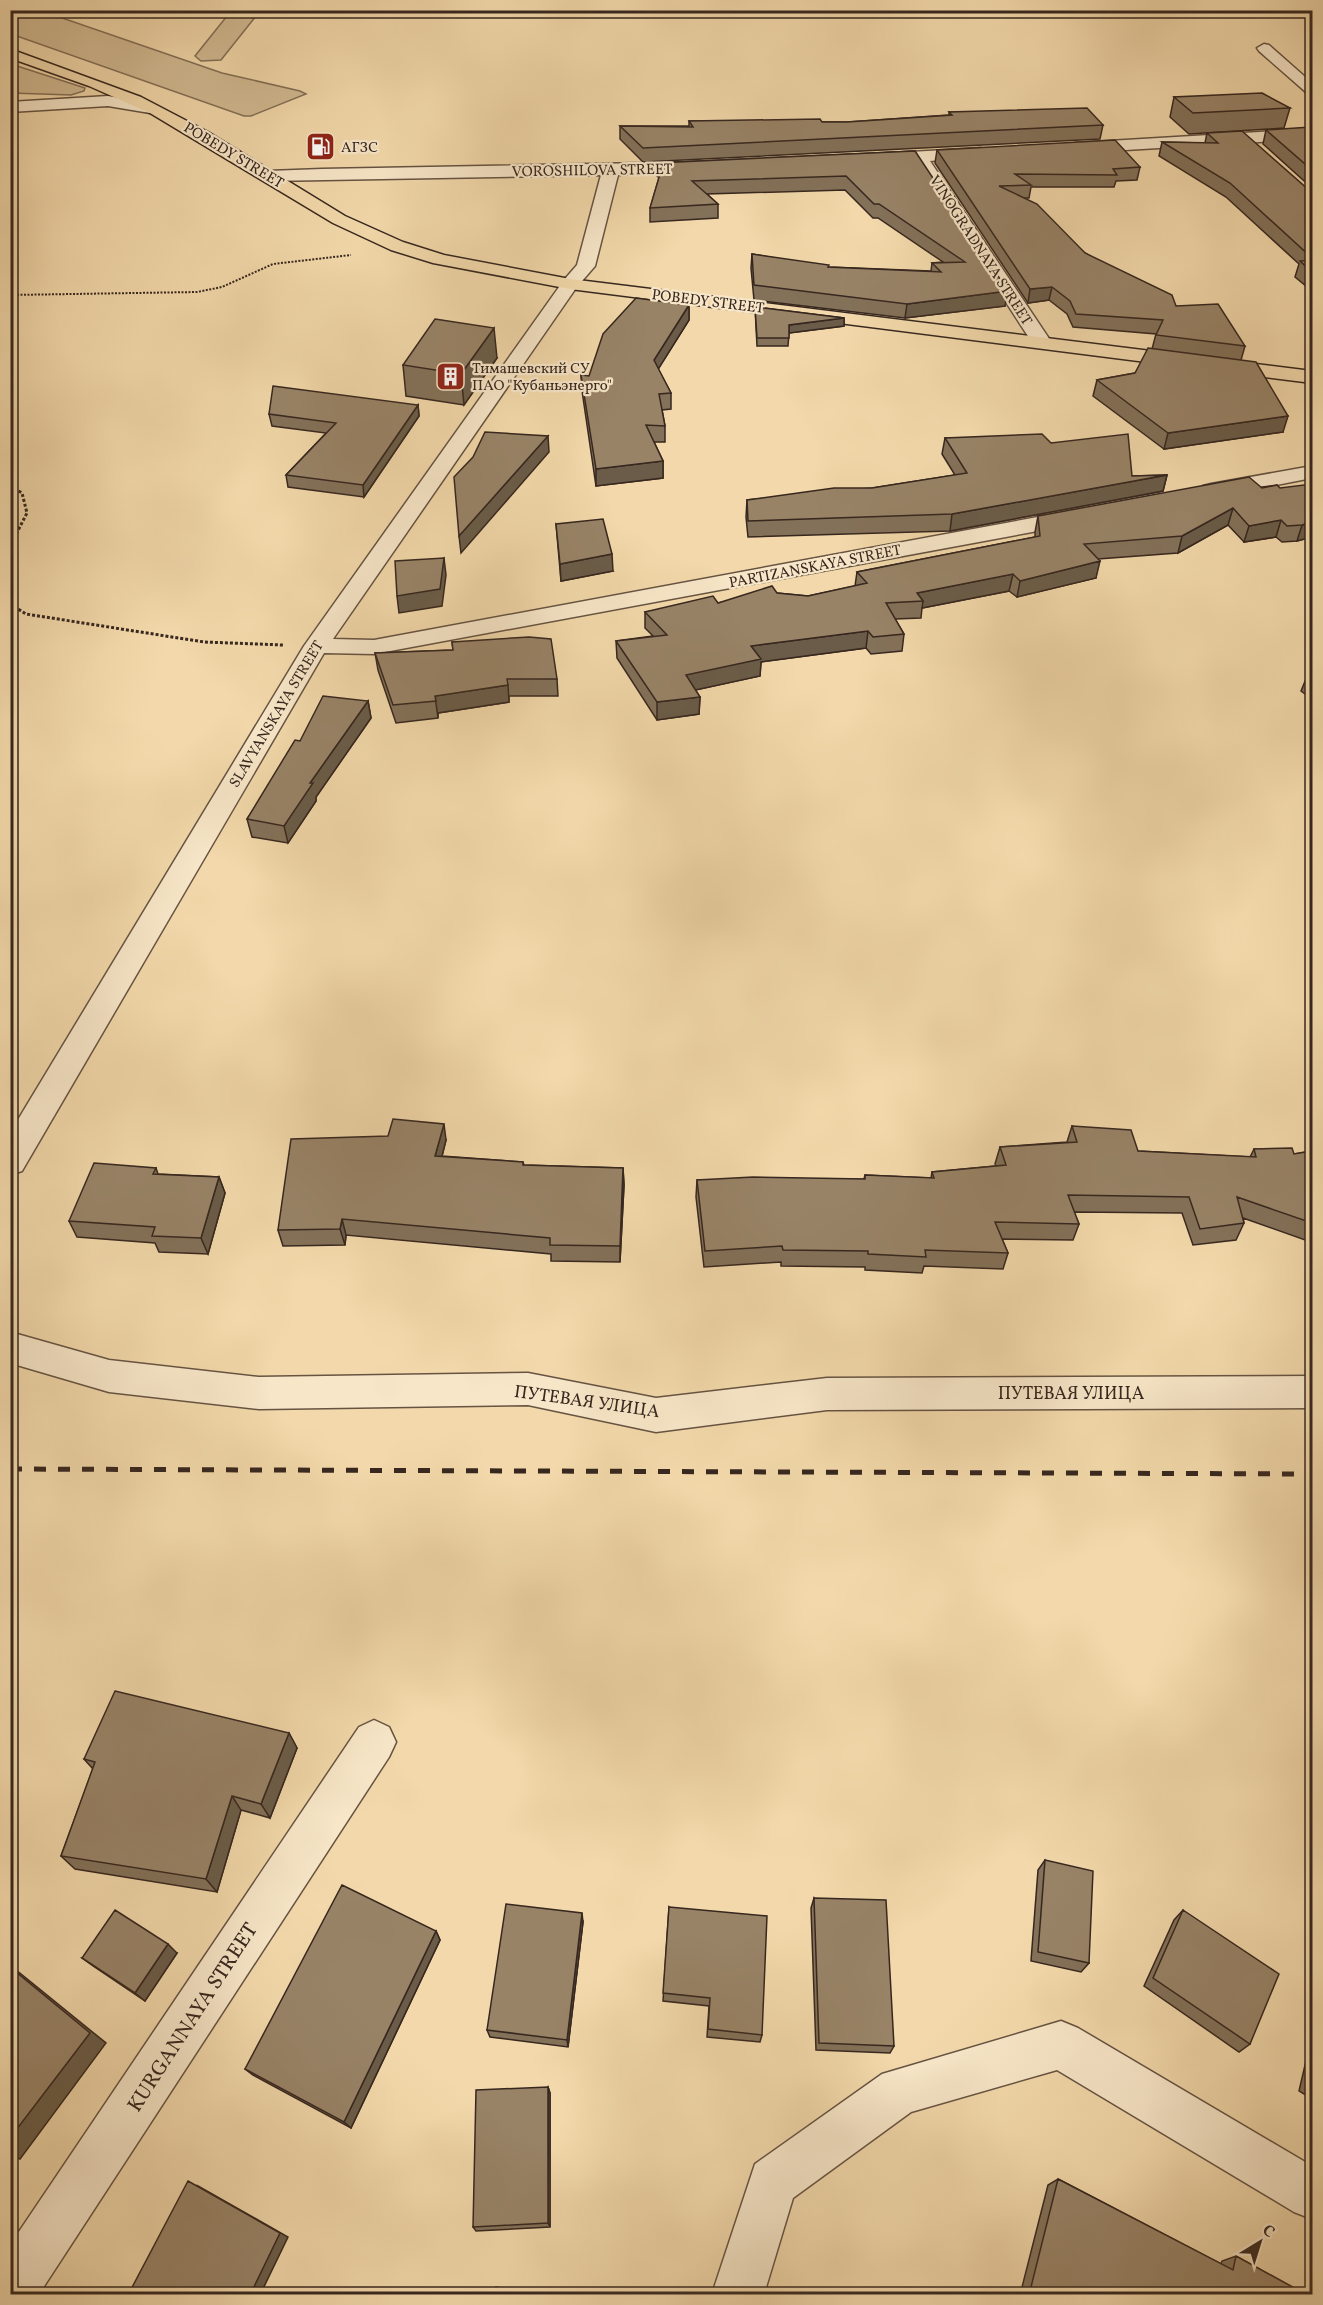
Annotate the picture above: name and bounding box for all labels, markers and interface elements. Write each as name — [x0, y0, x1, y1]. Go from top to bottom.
street label: POBEDY STREET — [179, 118, 287, 195]
fuel station icon: АГЗС — [304, 131, 336, 163]
place label: АГЗС — [341, 138, 378, 159]
street label: VOROSHILOVA STREET — [511, 160, 673, 183]
street label: VINOGRADNAYA STREET — [923, 172, 1036, 330]
street label: POBEDY STREET — [650, 285, 766, 320]
place label: Тимашевский СУ ПАО "Кубаньэнерго" — [472, 359, 612, 397]
building icon: Тимашевский СУ ПАО "Кубаньэнерго" — [435, 361, 467, 393]
street label: PARTIZANSKAYA STREET — [727, 540, 903, 594]
street label: SLAVYANSKAYA STREET — [225, 637, 330, 792]
street label: ПУТЕВАЯ УЛИЦА — [512, 1380, 661, 1425]
street label: ПУТЕВАЯ УЛИЦА — [998, 1382, 1145, 1407]
street label: KURGANNAYA STREET — [121, 1918, 265, 2118]
north arrow — [1230, 2212, 1290, 2272]
text: С — [1257, 2220, 1279, 2244]

